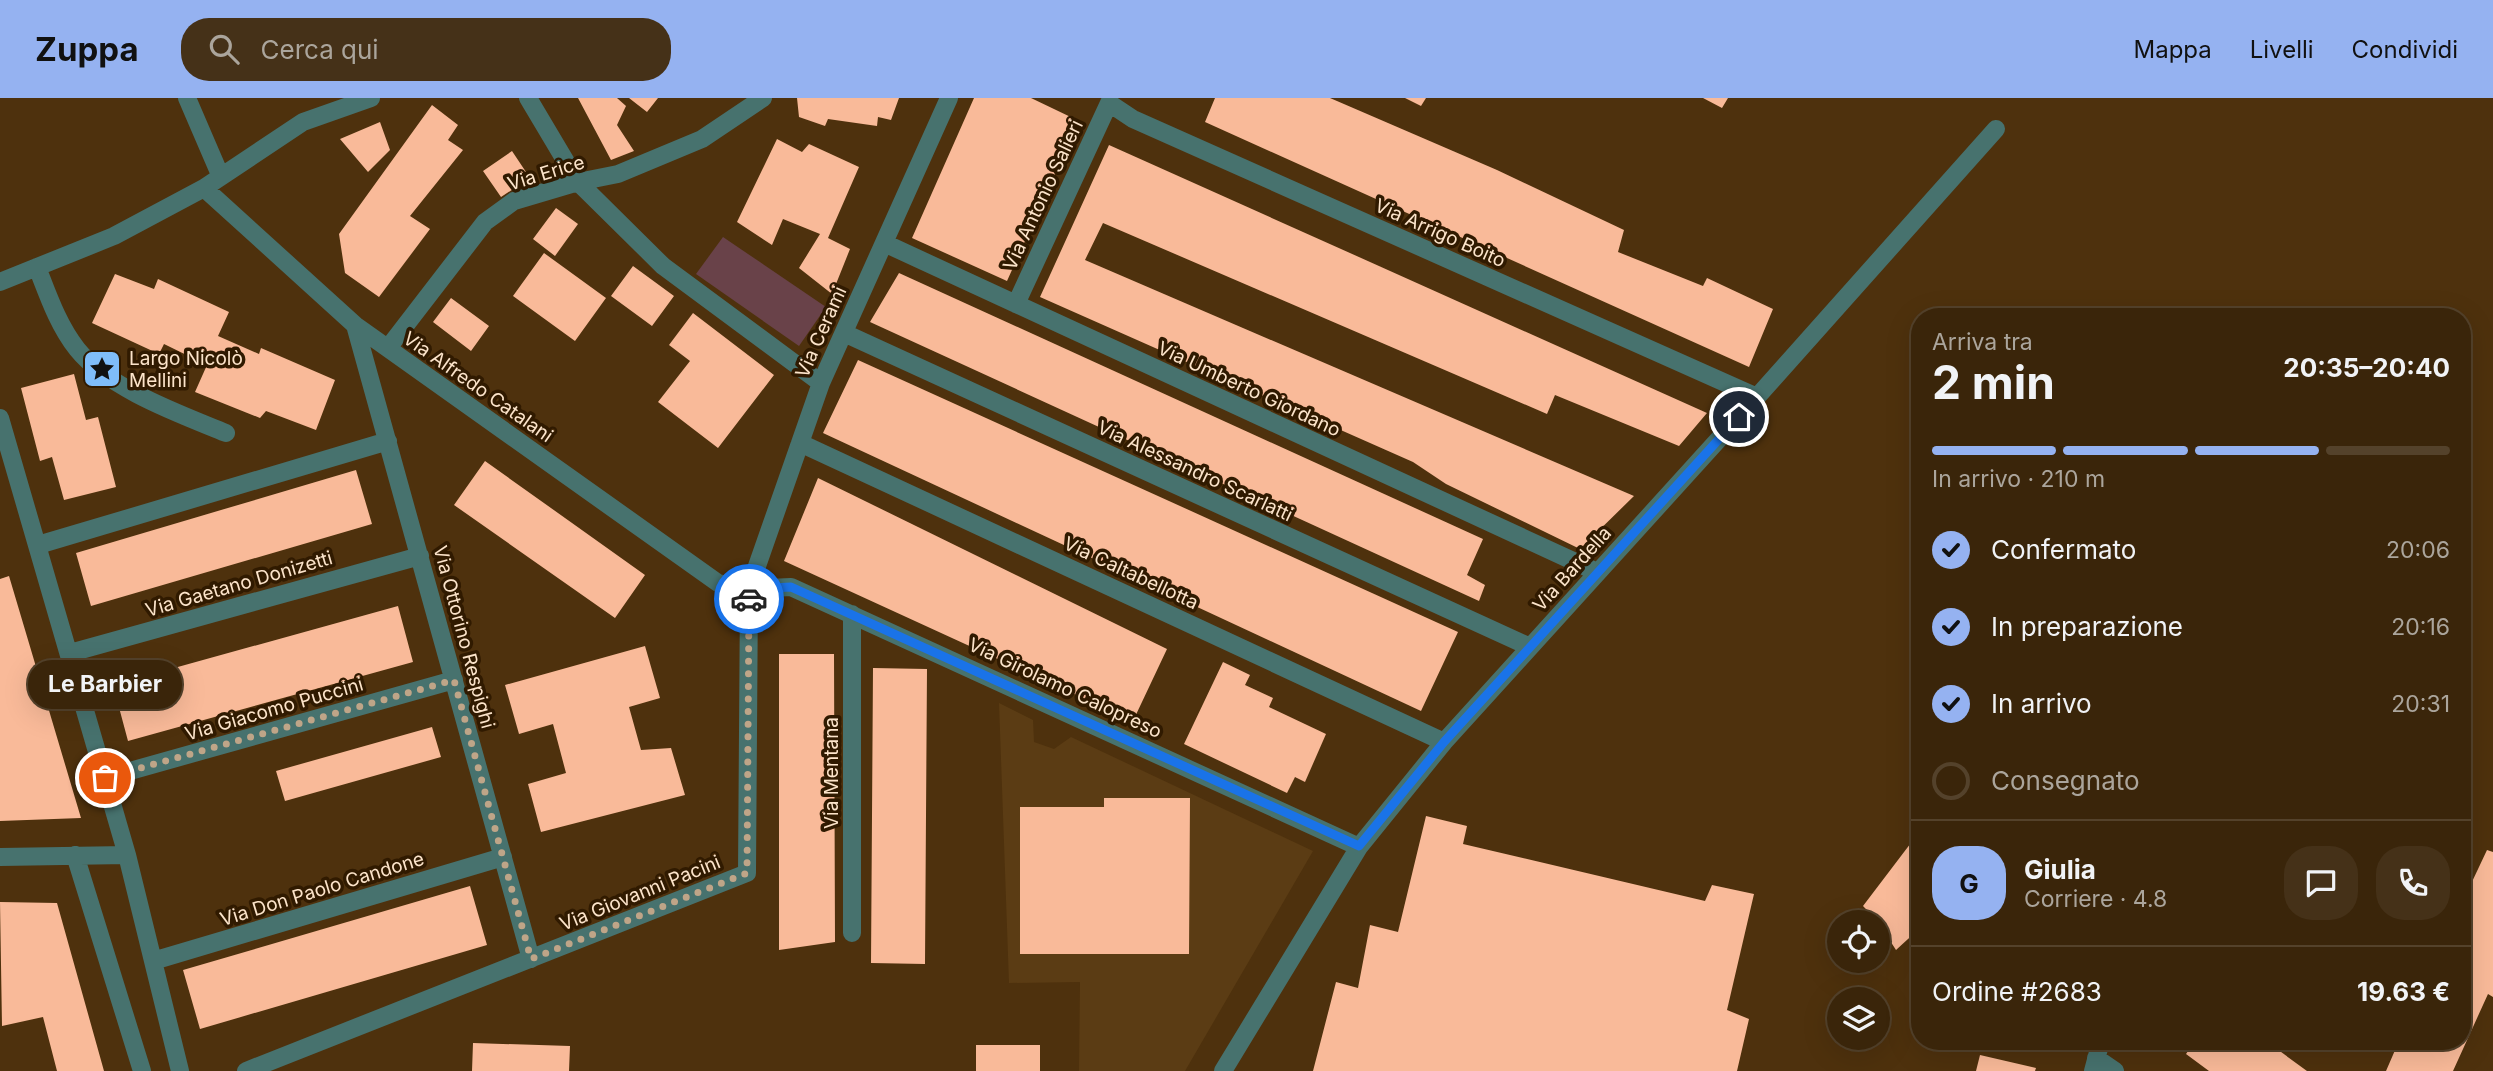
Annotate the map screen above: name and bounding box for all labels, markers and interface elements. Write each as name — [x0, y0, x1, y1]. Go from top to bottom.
search box — [181, 18, 671, 81]
text: Zuppa — [35, 29, 139, 69]
icon: search — [205, 30, 243, 68]
text: Cerca qui — [261, 34, 379, 65]
text: Mappa — [2133, 35, 2212, 64]
text: Livelli — [2250, 35, 2314, 64]
text: Condividi — [2352, 35, 2458, 64]
street label: Via Antonio Salieri — [998, 116, 1088, 274]
street label: Via Erice — [505, 150, 587, 196]
street label: Via Arrigo Boito — [1371, 194, 1509, 272]
street label: Via Cerami — [791, 283, 851, 381]
street label: Via Alfredo Catalani — [399, 327, 557, 447]
text: Arriva tra — [1932, 328, 2033, 356]
street label: Via Umberto Giordano — [1154, 336, 1344, 442]
place label: Largo Nicolò Mellini — [129, 347, 243, 392]
place icon: Largo Nicolò Mellini — [81, 348, 123, 390]
text: 20:35–20:40 — [2283, 352, 2450, 383]
text: 2 min — [1932, 354, 2055, 410]
pin — [1709, 387, 1769, 447]
icon: home — [1720, 398, 1758, 436]
street label: Via Alessandro Scarlatti — [1094, 416, 1296, 526]
text: In arrivo · 210 m — [1932, 465, 2105, 493]
street label: Via Bardella — [1528, 522, 1616, 616]
icon: check — [1932, 531, 1970, 569]
street label: Via Caltabellotta — [1060, 532, 1202, 614]
text: Confermato — [1991, 534, 2136, 565]
text: 20:06 — [2386, 536, 2450, 564]
street label: Via Ottorino Respighi — [429, 543, 499, 731]
street label: Via Gaetano Donizetti — [143, 546, 335, 622]
courier — [714, 564, 784, 634]
icon: car — [730, 580, 768, 618]
icon: check — [1932, 608, 1970, 646]
text: In preparazione — [1991, 611, 2183, 642]
text: 20:16 — [2391, 613, 2450, 641]
street label: Via Girolamo Calopreso — [965, 633, 1165, 743]
callout: Le Barbier — [28, 659, 182, 708]
text: Le Barbier — [48, 670, 162, 698]
street label: Via Giacomo Puccini — [182, 673, 366, 745]
icon: check — [1932, 685, 1970, 723]
text: In arrivo — [1991, 688, 2092, 719]
text: 20:31 — [2391, 690, 2450, 718]
street label: Via Mentana — [820, 717, 843, 829]
pin — [75, 748, 135, 808]
icon: bag — [86, 759, 124, 797]
text: Consegnato — [1991, 765, 2140, 796]
button: chat — [2284, 846, 2358, 920]
button: phone — [2376, 846, 2450, 920]
street label: Via Don Paolo Candone — [217, 847, 427, 931]
street label: Via Giovanni Pacini — [556, 850, 724, 936]
text: Giulia — [2024, 854, 2096, 885]
text: G — [1959, 868, 1979, 899]
text: Corriere · 4.8 — [2024, 885, 2167, 913]
map controls — [1827, 910, 1890, 1050]
button: locate — [1827, 910, 1890, 973]
text: Ordine #2683 — [1932, 976, 2102, 1007]
text: 19.63 € — [2357, 976, 2450, 1007]
button: layers — [1827, 987, 1890, 1050]

